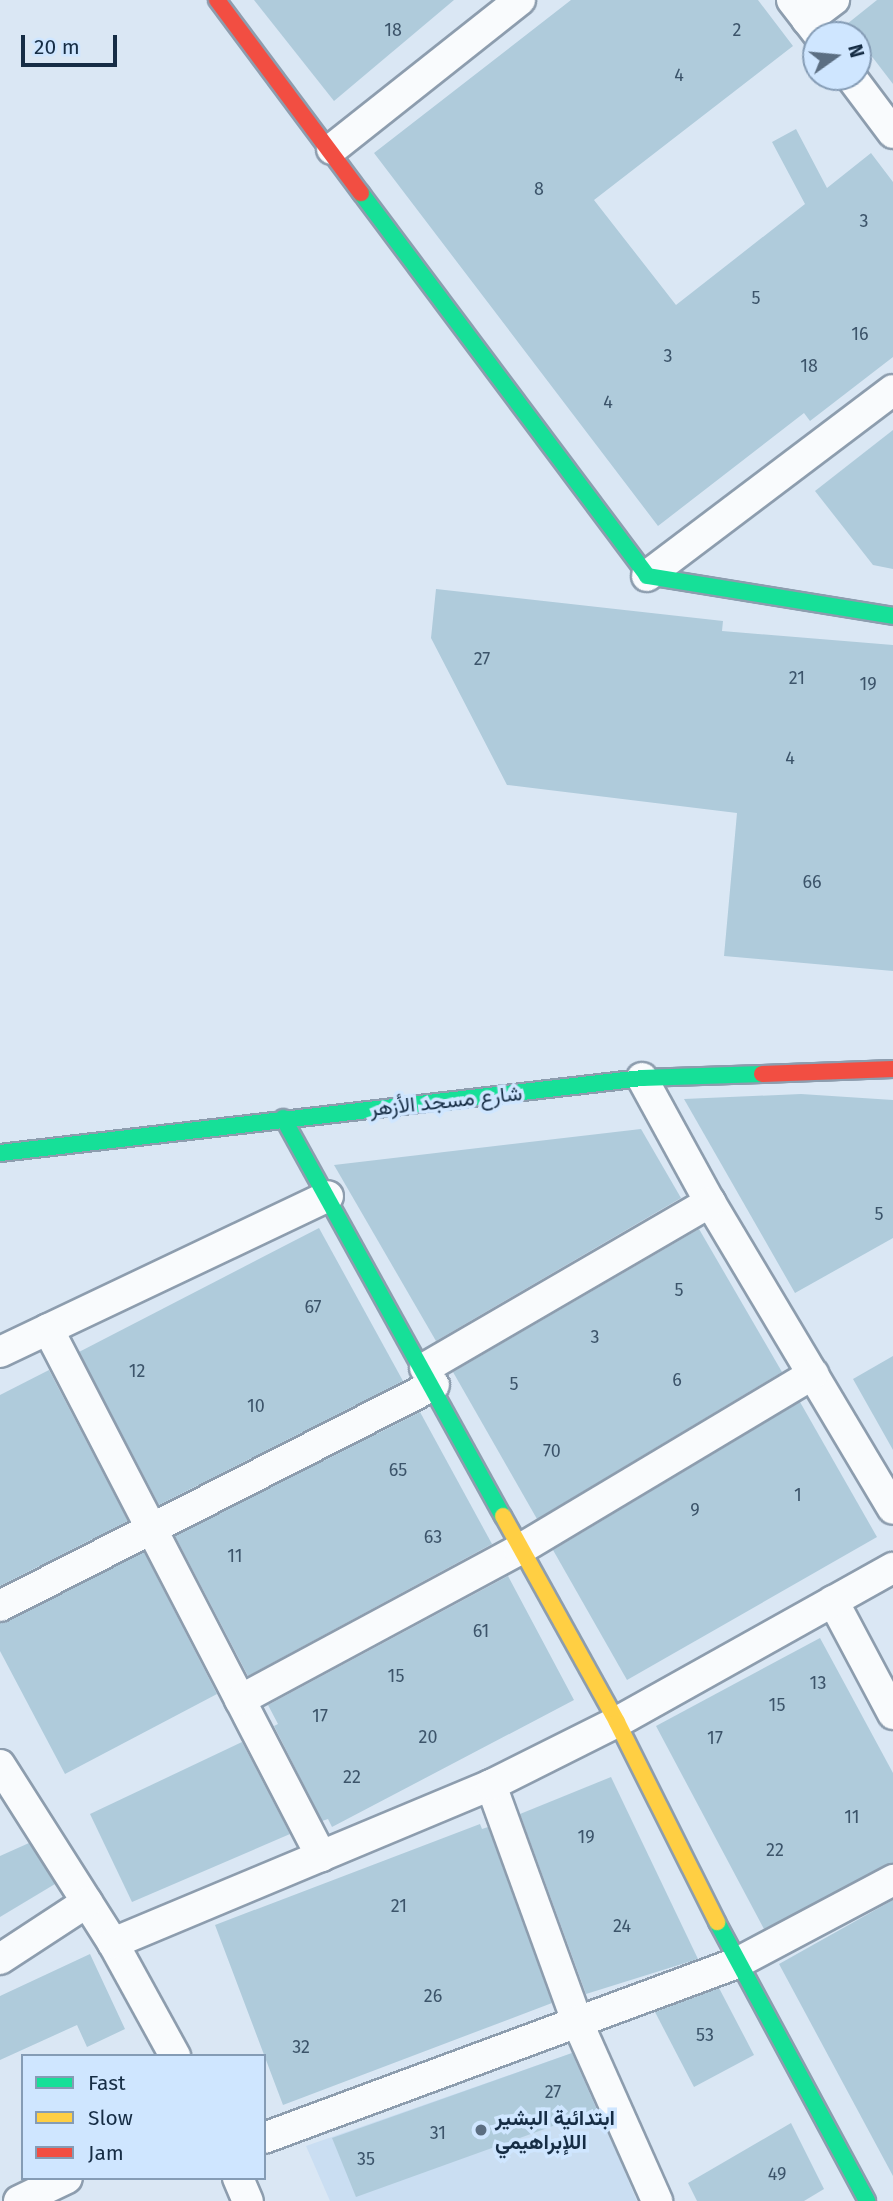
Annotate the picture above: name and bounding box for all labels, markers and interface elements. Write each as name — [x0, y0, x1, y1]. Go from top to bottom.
house number: 18 — [384, 19, 402, 41]
house number: 2 — [733, 19, 741, 41]
scale bar — [24, 21, 121, 65]
north arrow — [802, 21, 872, 91]
text: 20 m — [34, 34, 80, 60]
text: N — [843, 42, 869, 60]
house number: 4 — [674, 64, 684, 86]
house number: 8 — [534, 178, 544, 200]
house number: 3 — [860, 210, 868, 232]
house number: 5 — [751, 287, 761, 309]
house number: 16 — [851, 323, 869, 345]
house number: 3 — [664, 345, 672, 367]
house number: 18 — [800, 355, 818, 377]
house number: 4 — [603, 391, 613, 413]
house number: 27 — [474, 648, 490, 670]
house number: 21 — [789, 667, 805, 689]
house number: 19 — [859, 673, 877, 695]
house number: 4 — [785, 747, 795, 769]
house number: 66 — [802, 871, 822, 893]
street label: شارع مسجد الأزهر — [369, 1080, 523, 1122]
house number: 5 — [874, 1203, 884, 1225]
house number: 5 — [674, 1279, 684, 1301]
house number: 67 — [304, 1296, 322, 1318]
house number: 3 — [591, 1326, 599, 1348]
house number: 12 — [129, 1360, 145, 1382]
house number: 6 — [672, 1369, 682, 1391]
house number: 5 — [509, 1373, 519, 1395]
house number: 10 — [247, 1395, 265, 1417]
house number: 70 — [543, 1440, 561, 1462]
house number: 65 — [389, 1459, 407, 1481]
house number: 1 — [794, 1484, 802, 1506]
house number: 9 — [690, 1499, 700, 1521]
house number: 63 — [424, 1526, 442, 1548]
house number: 11 — [227, 1545, 243, 1567]
house number: 61 — [473, 1620, 489, 1642]
house number: 15 — [388, 1665, 404, 1687]
house number: 13 — [810, 1672, 826, 1694]
house number: 15 — [769, 1694, 785, 1716]
house number: 17 — [312, 1705, 328, 1727]
house number: 20 — [419, 1726, 437, 1748]
house number: 17 — [707, 1727, 723, 1749]
house number: 22 — [343, 1766, 361, 1788]
house number: 11 — [844, 1806, 860, 1828]
house number: 19 — [577, 1826, 595, 1848]
house number: 22 — [766, 1839, 784, 1861]
house number: 21 — [391, 1895, 407, 1917]
house number: 24 — [613, 1915, 631, 1937]
house number: 26 — [424, 1985, 442, 2007]
house number: 53 — [696, 2024, 714, 2046]
house number: 32 — [292, 2036, 310, 2058]
legend — [21, 2054, 266, 2180]
text: Fast — [88, 2070, 126, 2096]
house number: 27 — [545, 2081, 561, 2103]
text: Slow — [88, 2105, 133, 2131]
place label: ابتدائية البشير اللإبراهيمي — [495, 2105, 615, 2155]
house number: 31 — [430, 2122, 446, 2144]
marker: ابتدائية البشير اللإبراهيمي — [473, 2122, 489, 2138]
text: Jam — [88, 2140, 124, 2166]
house number: 35 — [357, 2148, 375, 2170]
house number: 49 — [768, 2163, 786, 2185]

